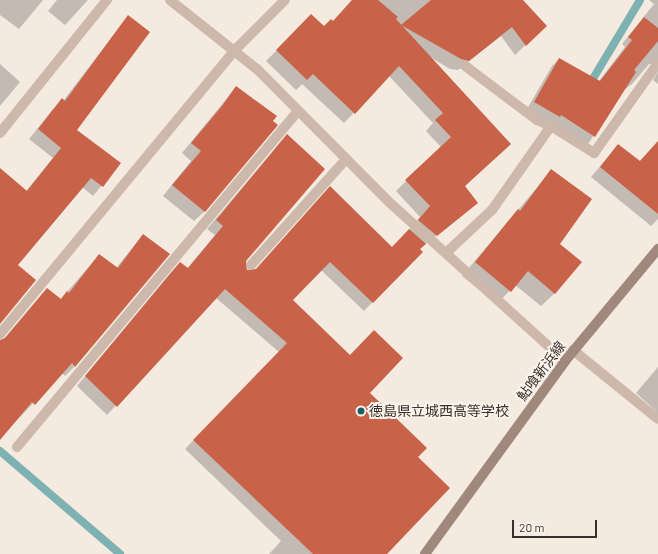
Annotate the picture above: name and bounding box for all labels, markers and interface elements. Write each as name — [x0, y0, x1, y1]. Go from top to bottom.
street label: 鮎喰新浜線 — [513, 338, 569, 404]
place label: 徳島県立城西高等学校 — [369, 403, 509, 419]
marker: 徳島県立城西高等学校 — [356, 406, 366, 416]
scale bar — [514, 512, 599, 538]
text: 20 m — [519, 520, 545, 534]

